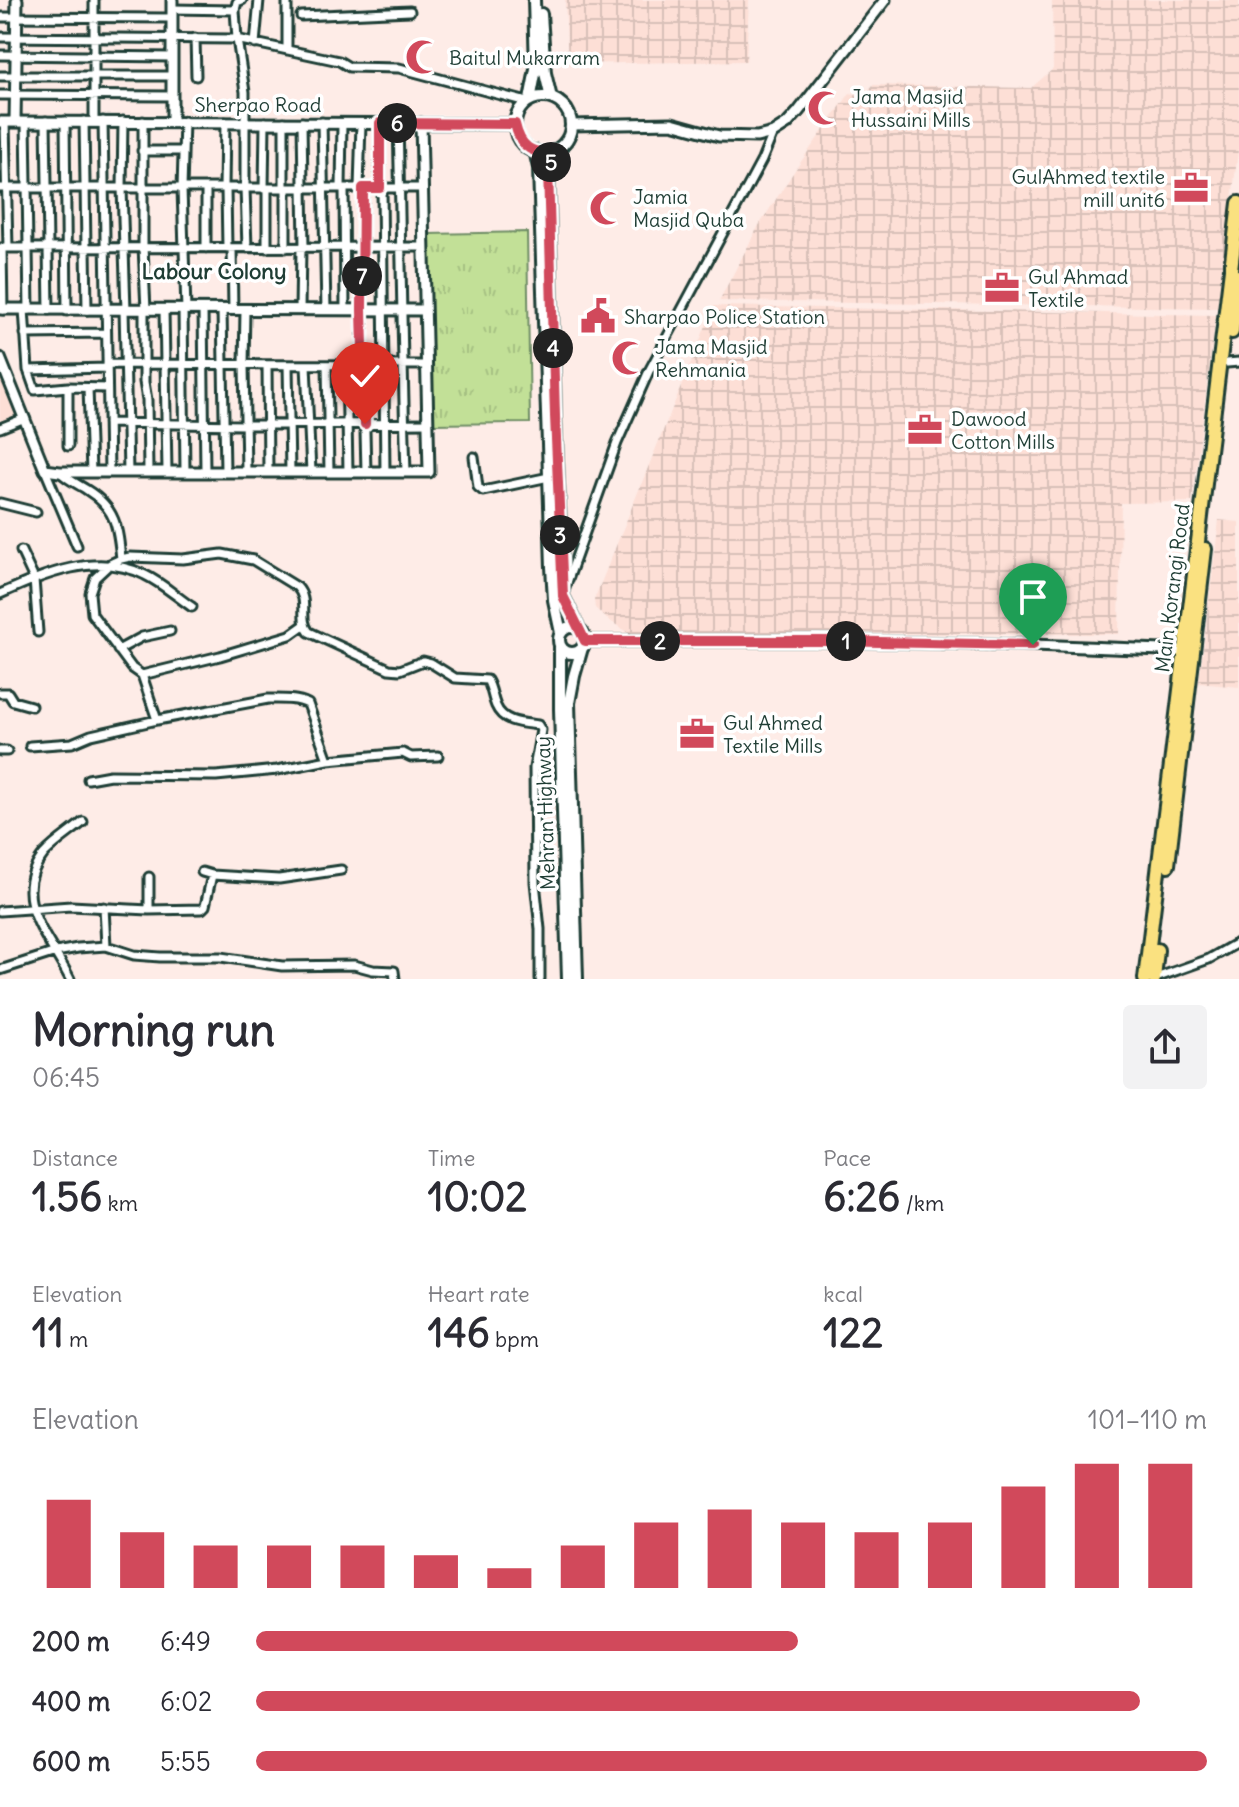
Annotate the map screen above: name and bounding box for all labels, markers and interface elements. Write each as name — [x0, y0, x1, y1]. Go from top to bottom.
mosque icon: Baitul Mukarram — [404, 38, 442, 76]
place label: Baitul Mukarram — [449, 45, 600, 70]
place label: Jama Masjid Hussaini Mills — [851, 84, 971, 132]
mosque icon: Jama Masjid Hussaini Mills — [806, 89, 844, 127]
street label: Sherpao Road — [194, 92, 322, 117]
pin: 6 — [377, 103, 417, 143]
text: 6 — [391, 109, 403, 137]
pin: 5 — [531, 142, 571, 182]
text: 5 — [545, 148, 557, 176]
place label: GulAhmed textile mill unit6 — [1012, 164, 1165, 212]
office icon: GulAhmed textile mill unit6 — [1172, 169, 1210, 207]
place label: Jamia Masjid Quba — [633, 184, 744, 232]
mosque icon: Jamia Masjid Quba — [588, 189, 626, 227]
pin: 7 — [342, 256, 382, 296]
district label: Labour Colony — [142, 257, 286, 285]
text: 7 — [357, 262, 367, 290]
place label: Gul Ahmad Textile — [1028, 264, 1129, 312]
office icon: Gul Ahmad Textile — [983, 269, 1021, 307]
public building icon: Sharpao Police Station — [579, 297, 617, 335]
place label: Sharpao Police Station — [624, 304, 825, 329]
pin: 4 — [533, 328, 573, 368]
text: 4 — [547, 334, 559, 362]
place label: Jama Masjid Rehmania — [655, 334, 768, 382]
mosque icon: Jama Masjid Rehmania — [610, 339, 648, 377]
pin — [331, 342, 399, 424]
icon: check — [343, 354, 387, 398]
place label: Dawood Cotton Mills — [951, 406, 1055, 454]
office icon: Dawood Cotton Mills — [906, 411, 944, 449]
street label: Main Korangi Road — [1149, 502, 1195, 674]
pin: 3 — [540, 515, 580, 555]
text: 3 — [554, 521, 566, 549]
pin — [999, 563, 1067, 645]
icon: arrive — [1011, 575, 1055, 619]
pin: 2 — [640, 621, 680, 661]
pin: 1 — [826, 621, 866, 661]
text: 2 — [654, 627, 666, 655]
text: 1 — [842, 627, 850, 655]
place label: Gul Ahmed Textile Mills — [723, 710, 823, 758]
office icon: Gul Ahmed Textile Mills — [678, 715, 716, 753]
street label: Mehran Highway — [530, 736, 560, 890]
text: Morning run — [32, 1003, 275, 1058]
button: share — [1123, 1005, 1207, 1089]
text: 06:45 — [32, 1061, 100, 1094]
text: Distance — [32, 1144, 118, 1172]
text: Time — [428, 1144, 475, 1172]
text: Pace — [823, 1144, 871, 1172]
text: 1.56 — [32, 1172, 102, 1222]
text: 10:02 — [428, 1172, 527, 1222]
text: 6:26 — [823, 1172, 900, 1222]
text: km — [102, 1189, 138, 1217]
text: /km — [900, 1189, 944, 1217]
text: Elevation — [32, 1280, 122, 1308]
text: Heart rate — [428, 1280, 530, 1308]
text: kcal — [823, 1280, 863, 1308]
text: 11 — [32, 1308, 64, 1358]
text: 146 — [428, 1308, 490, 1358]
text: 122 — [823, 1308, 883, 1358]
text: m — [64, 1325, 88, 1353]
text: bpm — [490, 1325, 539, 1353]
text: Elevation — [32, 1403, 139, 1436]
text: 101–110 m — [1088, 1403, 1207, 1436]
text: 200 m — [32, 1625, 109, 1658]
text: 6:49 — [160, 1625, 211, 1658]
text: 400 m — [32, 1685, 110, 1718]
text: 6:02 — [160, 1685, 212, 1718]
text: 600 m — [32, 1745, 110, 1778]
text: 5:55 — [160, 1745, 211, 1778]

